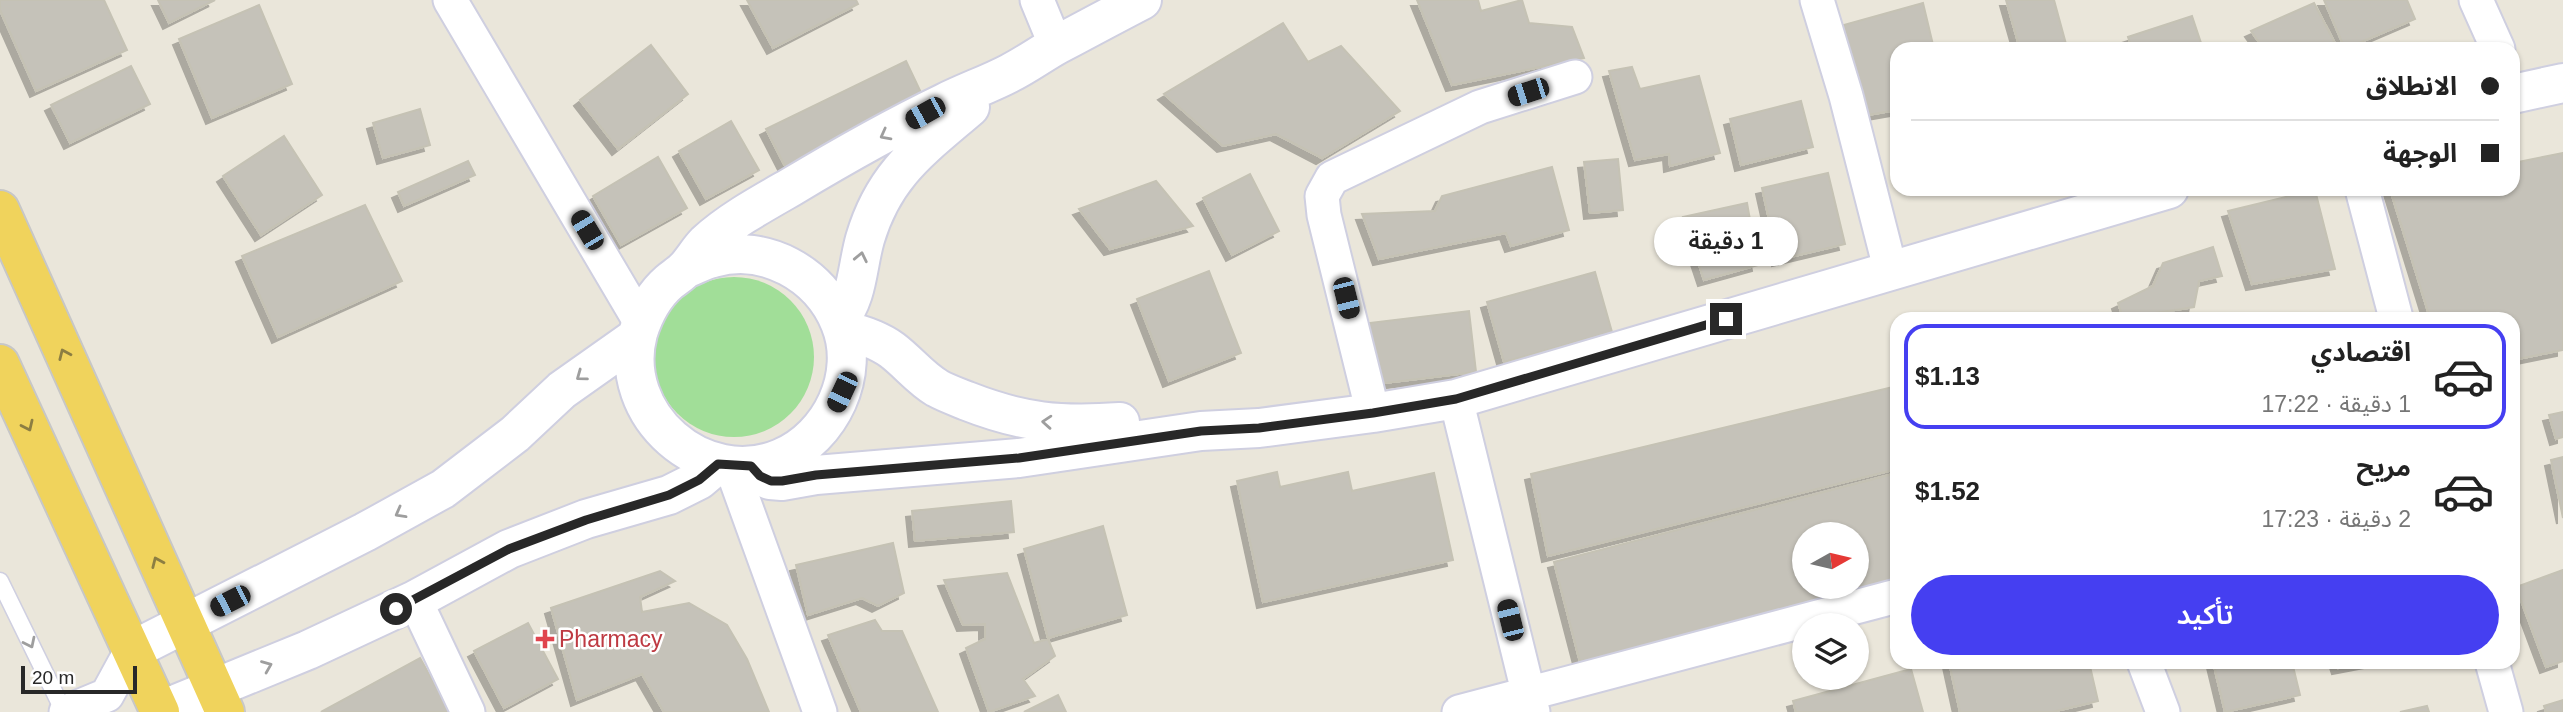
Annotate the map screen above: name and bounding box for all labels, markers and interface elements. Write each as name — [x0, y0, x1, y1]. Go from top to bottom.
text: الانطلاق — [2366, 71, 2457, 101]
car — [1505, 76, 1552, 108]
car — [902, 94, 949, 132]
one-way arrow — [880, 127, 892, 140]
text: الوجهة — [2383, 138, 2457, 168]
car — [568, 207, 607, 253]
callout: 1 دقيقة — [1654, 218, 1798, 266]
text: 1 دقيقة — [1689, 228, 1764, 254]
one-way arrow — [853, 251, 868, 263]
car — [1331, 275, 1362, 321]
route end — [1710, 303, 1742, 335]
text: اقتصادي — [2311, 337, 2411, 367]
icon: car — [2432, 345, 2495, 408]
one-way arrow — [58, 349, 72, 361]
text: $1.13 — [1915, 361, 1980, 391]
one-way arrow — [576, 368, 589, 380]
car — [824, 369, 861, 415]
text: 1 دقيقة · 17:22 — [2261, 391, 2411, 417]
one-way arrow — [1041, 415, 1052, 430]
one-way arrow — [20, 418, 34, 431]
text: مريح — [2356, 452, 2411, 482]
icon: car — [2432, 460, 2495, 523]
text: $1.52 — [1915, 476, 1980, 506]
one-way arrow — [395, 504, 407, 518]
text: 2 دقيقة · 17:23 — [2261, 506, 2411, 532]
north arrow — [1792, 522, 1869, 598]
map controls — [1792, 522, 1869, 690]
one-way arrow — [151, 557, 165, 569]
button: تأكيد — [1911, 575, 2499, 655]
car — [207, 582, 254, 620]
route start — [380, 593, 412, 625]
car — [1495, 597, 1526, 643]
button: layers — [1792, 613, 1869, 690]
place label: Pharmacy — [559, 626, 663, 652]
marker: Pharmacy — [537, 631, 553, 647]
one-way arrow — [22, 636, 36, 648]
one-way arrow — [260, 660, 273, 674]
scale bar — [21, 663, 136, 695]
text: 20 m — [32, 667, 74, 688]

